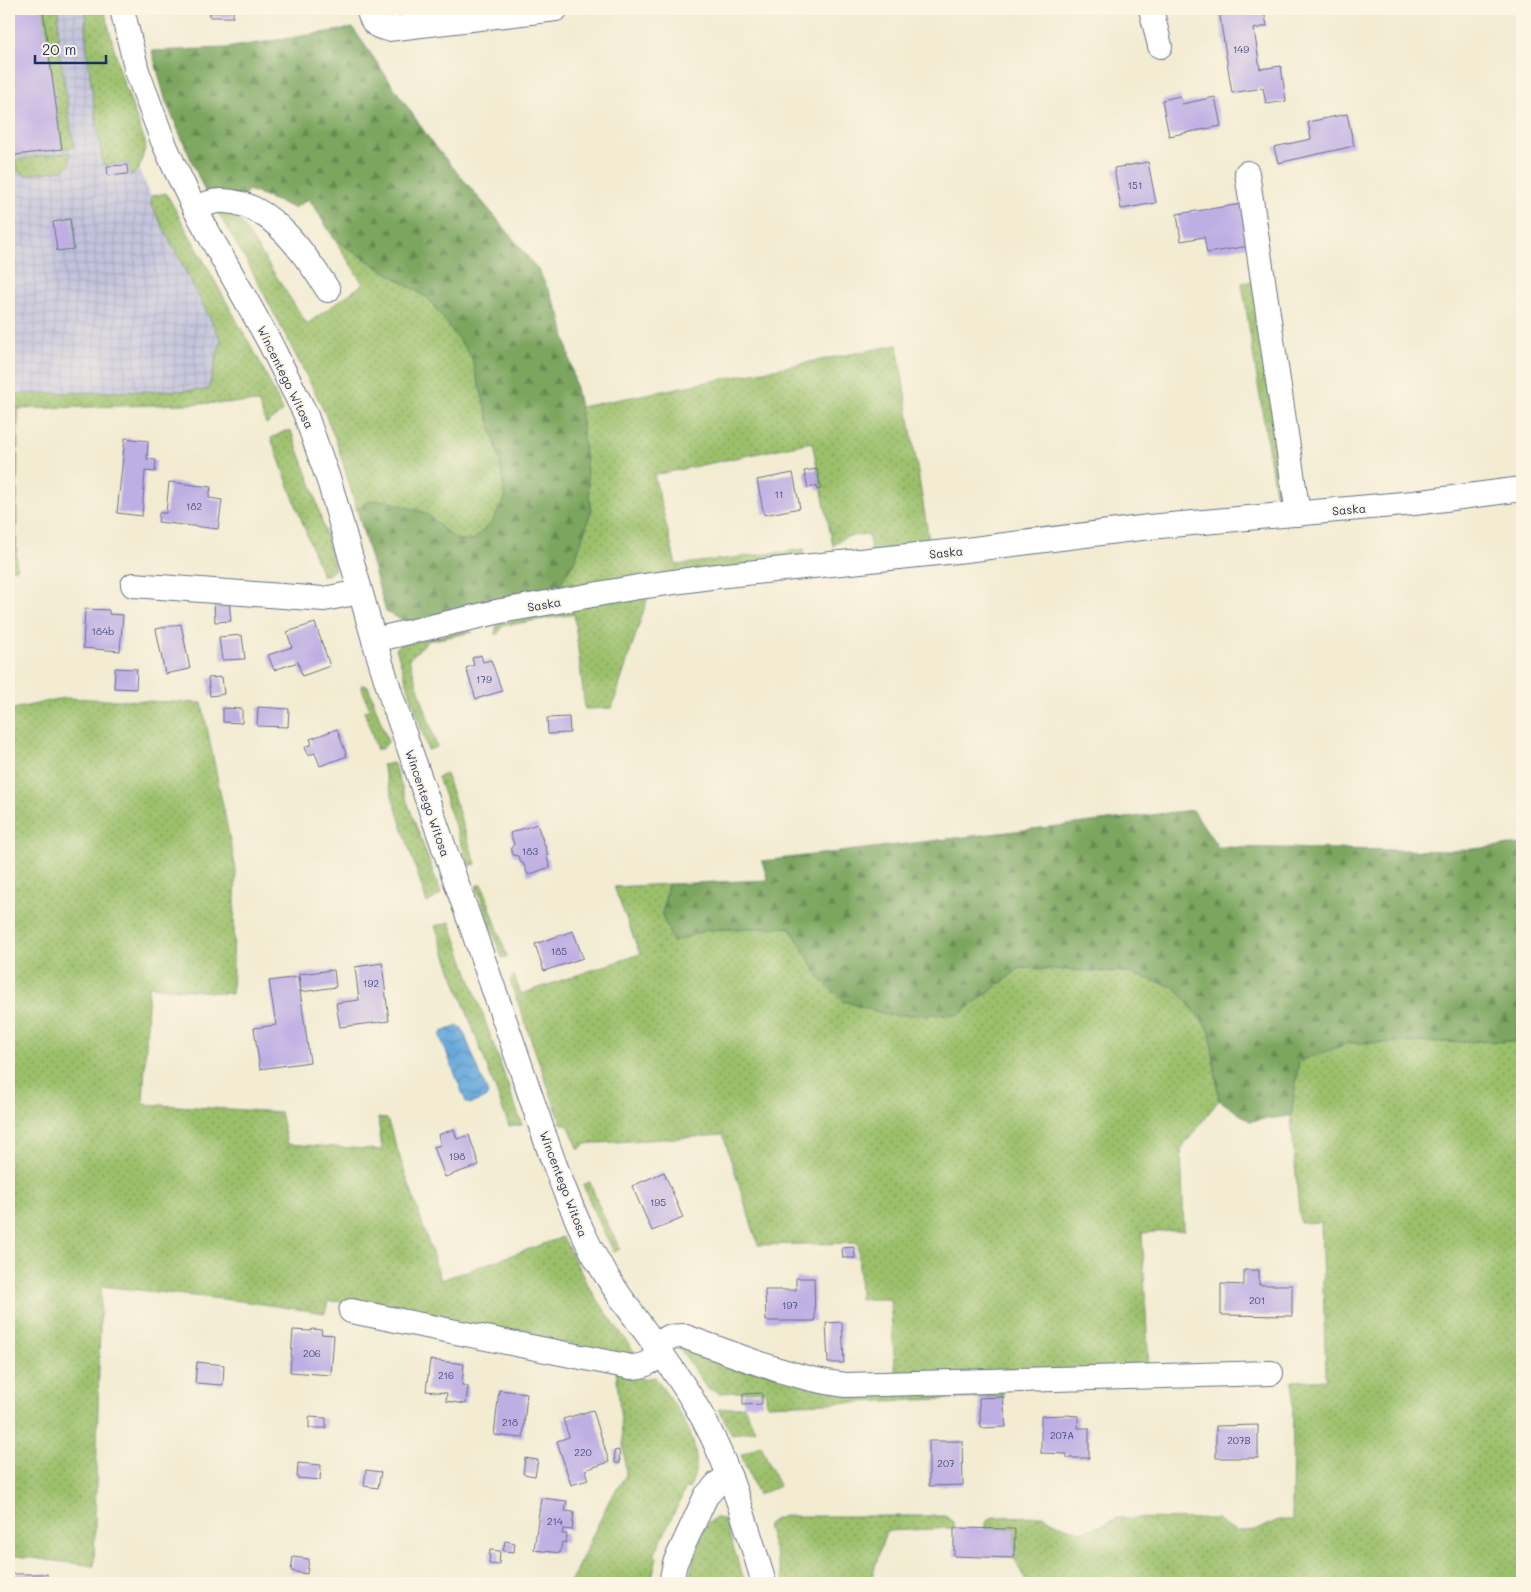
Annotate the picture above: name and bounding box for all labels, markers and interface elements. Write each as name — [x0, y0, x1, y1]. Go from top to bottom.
scale bar — [35, 32, 106, 64]
text: 20 m — [42, 39, 76, 59]
house number: 149 — [1233, 42, 1249, 56]
house number: 151 — [1128, 178, 1142, 192]
street label: Wincentego Witosa — [254, 323, 318, 431]
house number: 11 — [775, 487, 783, 501]
house number: 182 — [186, 499, 202, 513]
street label: Saska — [1331, 500, 1367, 518]
street label: Saska — [928, 542, 964, 562]
street label: Saska — [526, 593, 562, 615]
house number: 184b — [92, 624, 114, 638]
house number: 179 — [476, 672, 492, 686]
street label: Wincentego Witosa — [402, 747, 454, 859]
house number: 183 — [522, 844, 538, 858]
house number: 185 — [551, 944, 567, 958]
house number: 192 — [363, 976, 379, 990]
street label: Wincentego Witosa — [536, 1129, 592, 1239]
house number: 198 — [449, 1149, 465, 1163]
house number: 195 — [650, 1195, 666, 1209]
house number: 201 — [1249, 1293, 1265, 1307]
house number: 197 — [782, 1298, 798, 1312]
house number: 206 — [303, 1346, 321, 1360]
house number: 216 — [438, 1368, 454, 1382]
house number: 218 — [502, 1415, 518, 1429]
house number: 207A — [1050, 1428, 1074, 1442]
house number: 207B — [1227, 1433, 1251, 1447]
house number: 220 — [574, 1445, 592, 1459]
house number: 207 — [937, 1456, 955, 1470]
house number: 214 — [547, 1514, 563, 1528]

